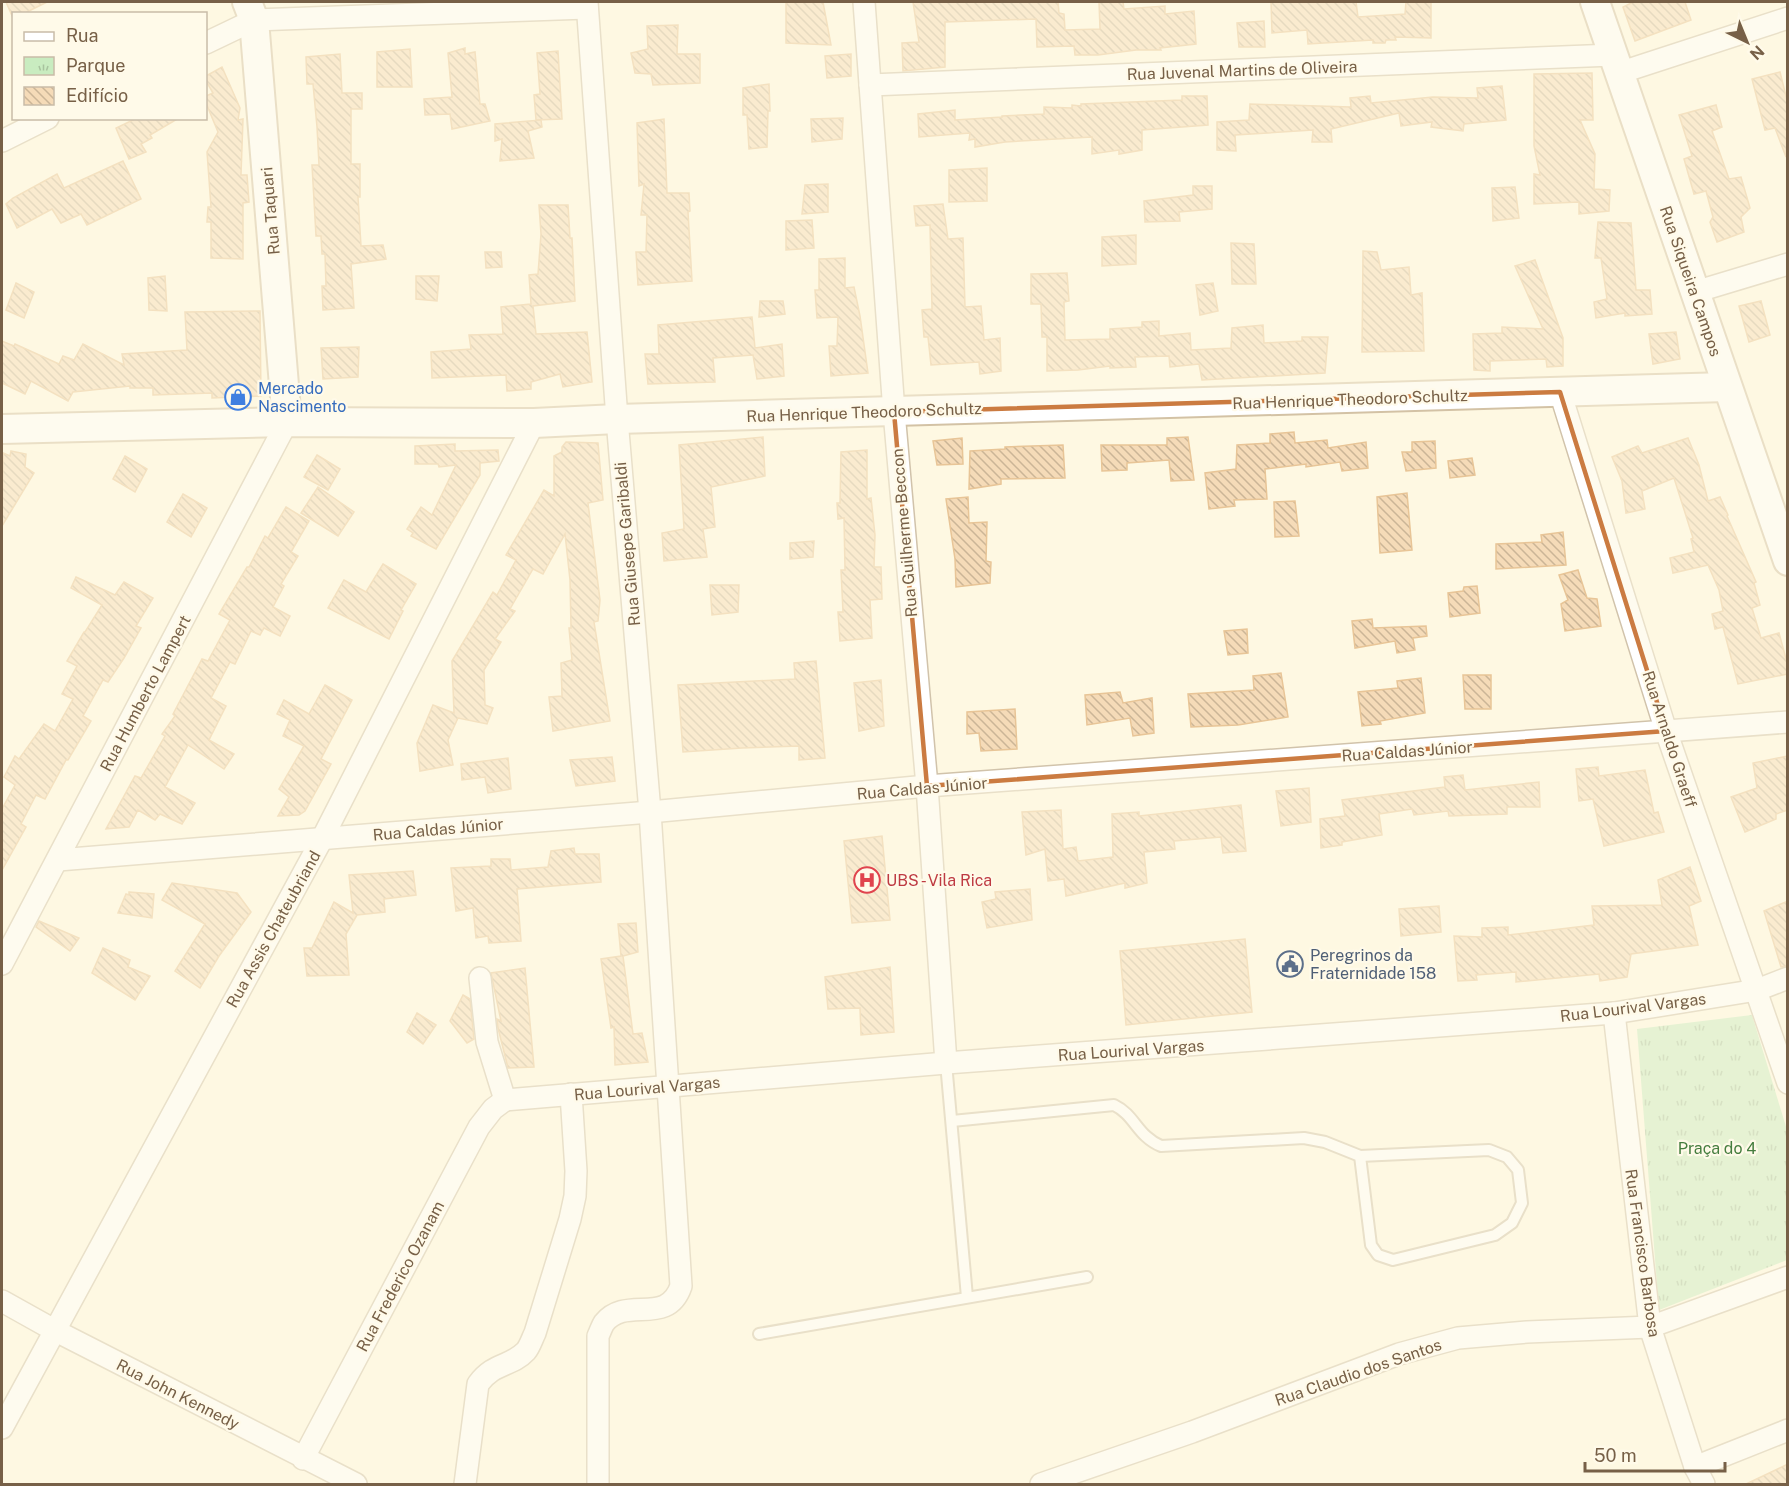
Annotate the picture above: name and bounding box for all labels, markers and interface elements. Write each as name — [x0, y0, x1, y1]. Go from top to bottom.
legend — [12, 12, 207, 120]
north arrow — [1717, 12, 1777, 72]
text: Rua — [66, 25, 98, 46]
text: N — [1746, 41, 1768, 64]
text: Parque — [66, 55, 126, 76]
street label: Rua Juvenal Martins de Oliveira — [1126, 57, 1358, 84]
text: Edifício — [66, 85, 128, 106]
street label: Rua Taquari — [257, 166, 284, 256]
street label: Rua Siqueira Campos — [1656, 203, 1725, 359]
place label: Mercado Nascimento — [258, 379, 346, 416]
shop icon: Mercado Nascimento — [223, 382, 253, 412]
street label: Rua Henrique Theodoro Schultz — [1232, 386, 1468, 413]
street label: Rua Henrique Theodoro Schultz — [746, 399, 982, 426]
street label: Rua Guilherme Beccon — [888, 448, 921, 618]
street label: Rua Giusepe Garibaldi — [611, 461, 644, 627]
street label: Rua Humberto Lampert — [96, 612, 195, 775]
street label: Rua Arnaldo Graeff — [1638, 668, 1701, 810]
street label: Rua Caldas Júnior — [1341, 737, 1473, 766]
street label: Rua Caldas Júnior — [856, 773, 988, 804]
street label: Rua Caldas Júnior — [372, 814, 504, 845]
street label: Rua Assis Chateubriand — [222, 847, 325, 1011]
hospital icon: UBS - Vila Rica — [852, 865, 882, 895]
place label: UBS - Vila Rica — [886, 871, 992, 890]
place label: Peregrinos da Fraternidade 158 — [1310, 946, 1436, 983]
public building icon: Peregrinos da Fraternidade 158 — [1275, 949, 1305, 979]
street label: Rua Lourival Vargas — [1559, 989, 1707, 1026]
street label: Rua Lourival Vargas — [1057, 1036, 1205, 1065]
street label: Rua Lourival Vargas — [573, 1073, 721, 1104]
park label: Praça do 4 — [1678, 1139, 1756, 1158]
street label: Rua Francisco Barbosa — [1621, 1168, 1664, 1338]
street label: Rua Frederico Ozanam — [353, 1198, 448, 1355]
street label: Rua Claudio dos Santos — [1272, 1335, 1444, 1410]
street label: Rua John Kennedy — [113, 1355, 243, 1434]
scale bar — [1585, 1435, 1724, 1473]
text: 50 m — [1594, 1445, 1637, 1466]

